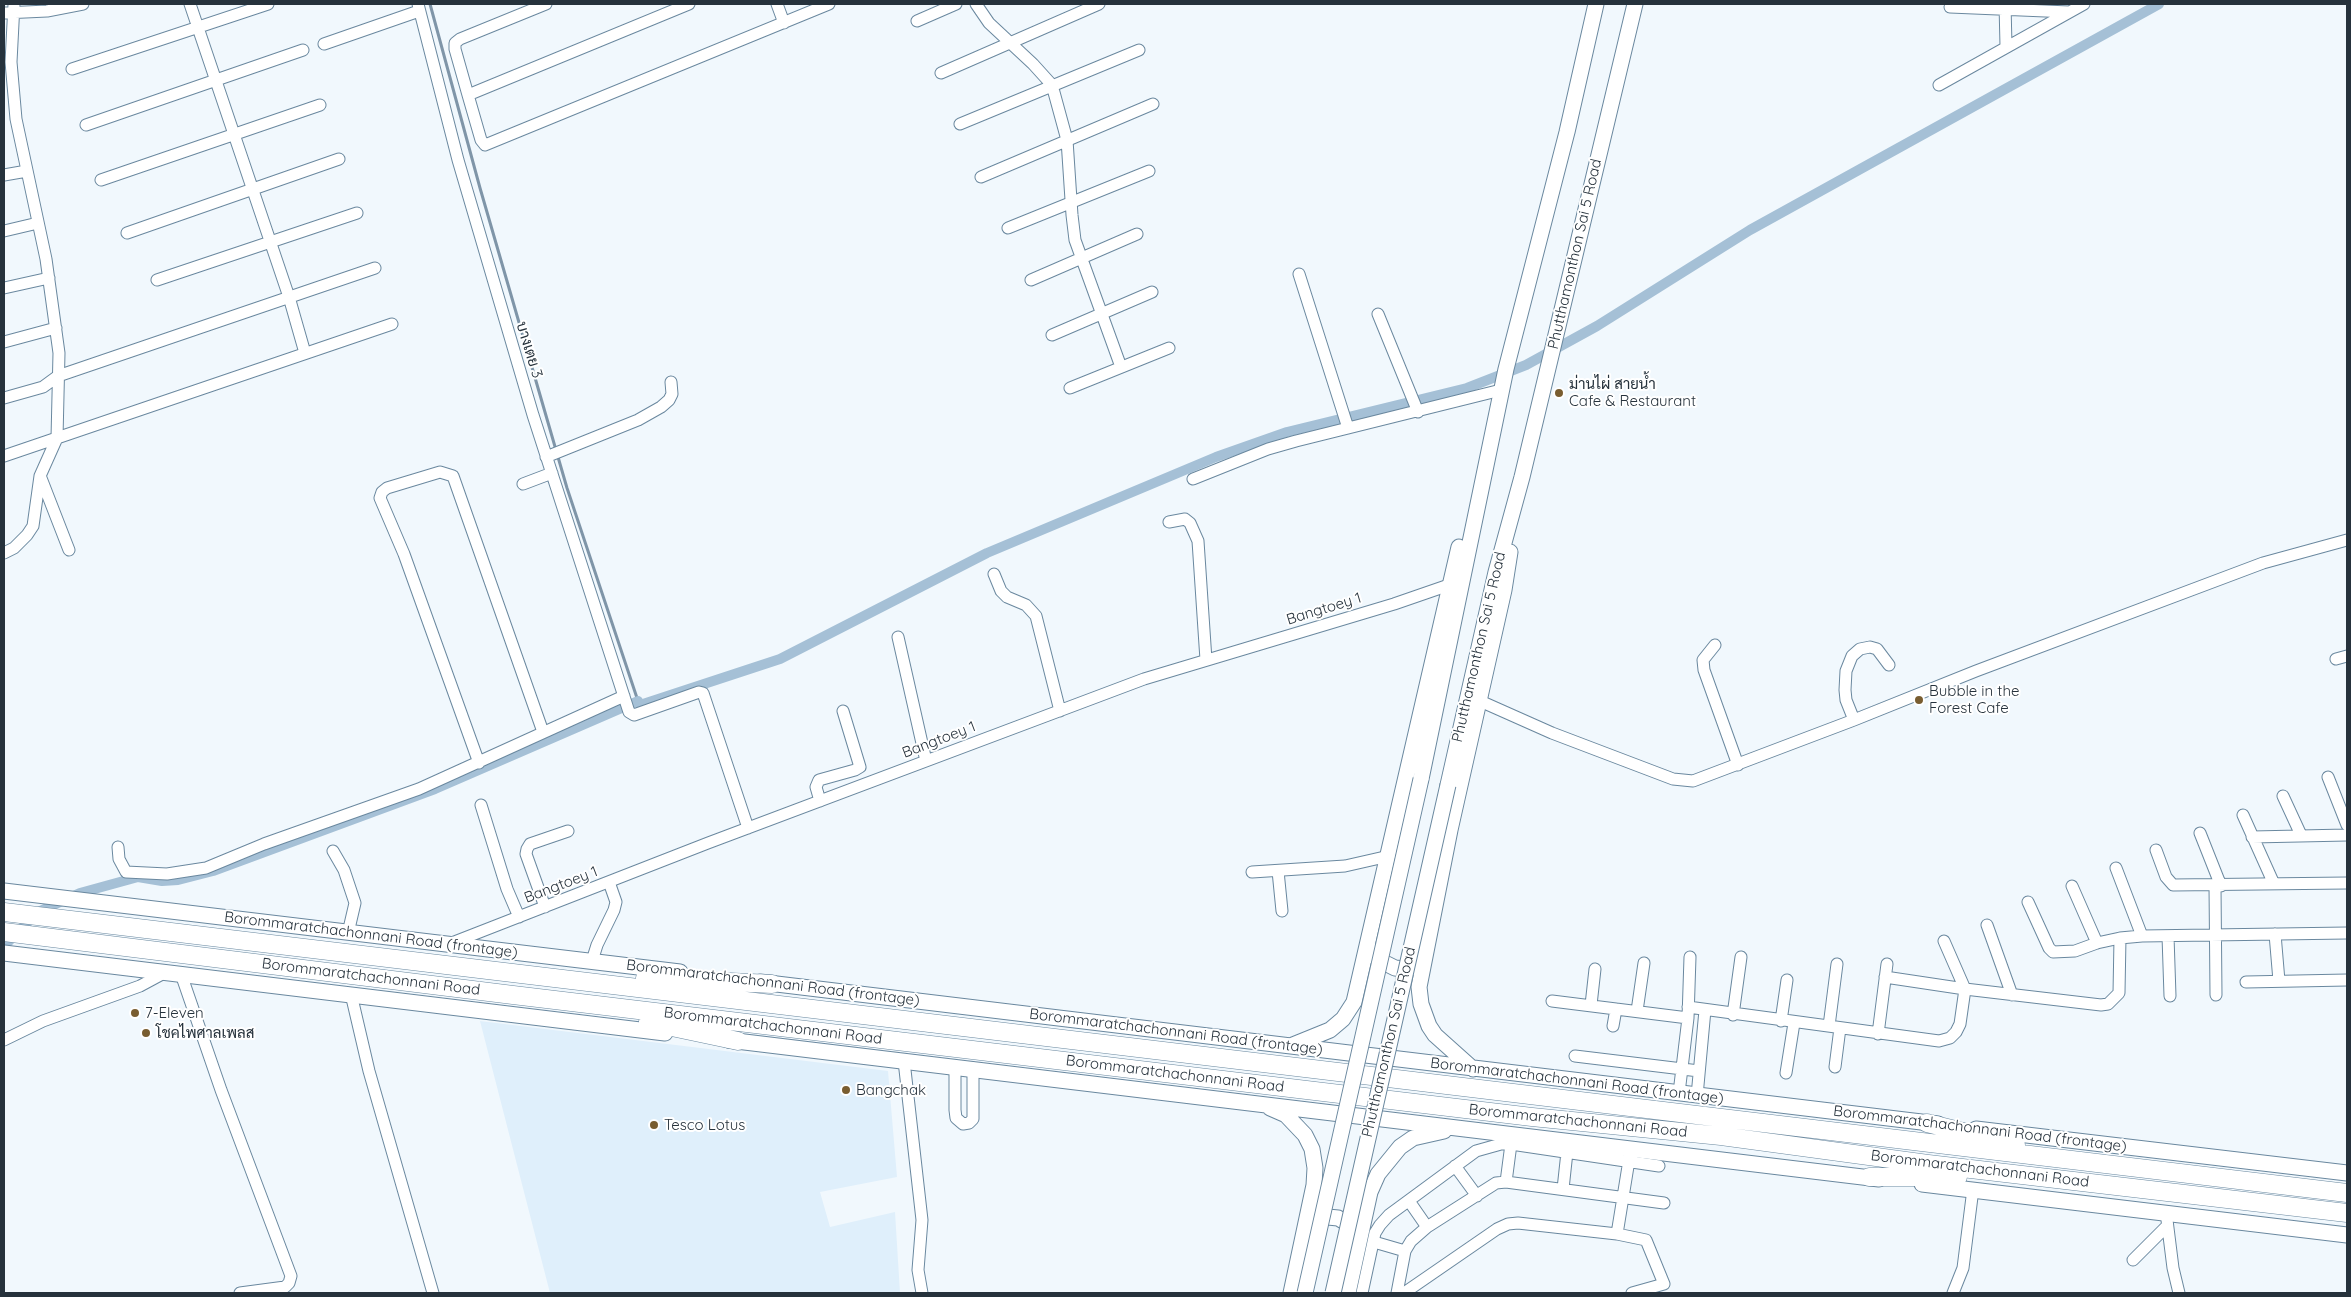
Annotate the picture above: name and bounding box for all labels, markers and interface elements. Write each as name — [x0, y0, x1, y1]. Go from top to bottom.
street label: Phutthamonthon Sai 5 Road — [1544, 157, 1606, 351]
street label: บางเตย 3 — [512, 320, 546, 380]
place label: ม่านไผ่ สายน้ำ Cafe & Restaurant — [1569, 375, 1696, 410]
marker: ม่านไผ่ สายน้ำ Cafe & Restaurant — [1553, 387, 1565, 399]
street label: Phutthamonthon Sai 5 Road — [1448, 550, 1510, 744]
street label: Bangtoey 1 — [1284, 589, 1364, 629]
place label: Bubble in the Forest Cafe — [1929, 682, 2019, 717]
marker: Bubble in the Forest Cafe — [1913, 694, 1925, 706]
street label: Bangtoey 1 — [900, 718, 978, 762]
street label: Bangtoey 1 — [522, 863, 600, 907]
street label: Borommaratchachonnani Road (frontage) — [223, 908, 519, 962]
street label: Phutthamonthon Sai 5 Road — [1358, 945, 1420, 1139]
street label: Borommaratchachonnani Road — [261, 955, 481, 999]
street label: Borommaratchachonnani Road (frontage) — [625, 956, 921, 1010]
place label: 7-Eleven — [145, 1004, 204, 1022]
street label: Borommaratchachonnani Road — [663, 1004, 883, 1048]
street label: Borommaratchachonnani Road (frontage) — [1028, 1005, 1324, 1059]
marker: 7-Eleven — [129, 1007, 141, 1019]
place label: โชคไพศาลเพลส — [156, 1024, 254, 1042]
marker: โชคไพศาลเพลส — [140, 1027, 152, 1039]
street label: Borommaratchachonnani Road — [1065, 1052, 1285, 1096]
street label: Borommaratchachonnani Road (frontage) — [1429, 1054, 1725, 1108]
place label: Bangchak — [856, 1081, 926, 1099]
marker: Bangchak — [840, 1084, 852, 1096]
street label: Borommaratchachonnani Road — [1468, 1101, 1688, 1141]
street label: Borommaratchachonnani Road (frontage) — [1832, 1102, 2128, 1156]
place label: Tesco Lotus — [664, 1116, 745, 1134]
marker: Tesco Lotus — [648, 1119, 660, 1131]
street label: Borommaratchachonnani Road — [1870, 1147, 2090, 1191]

